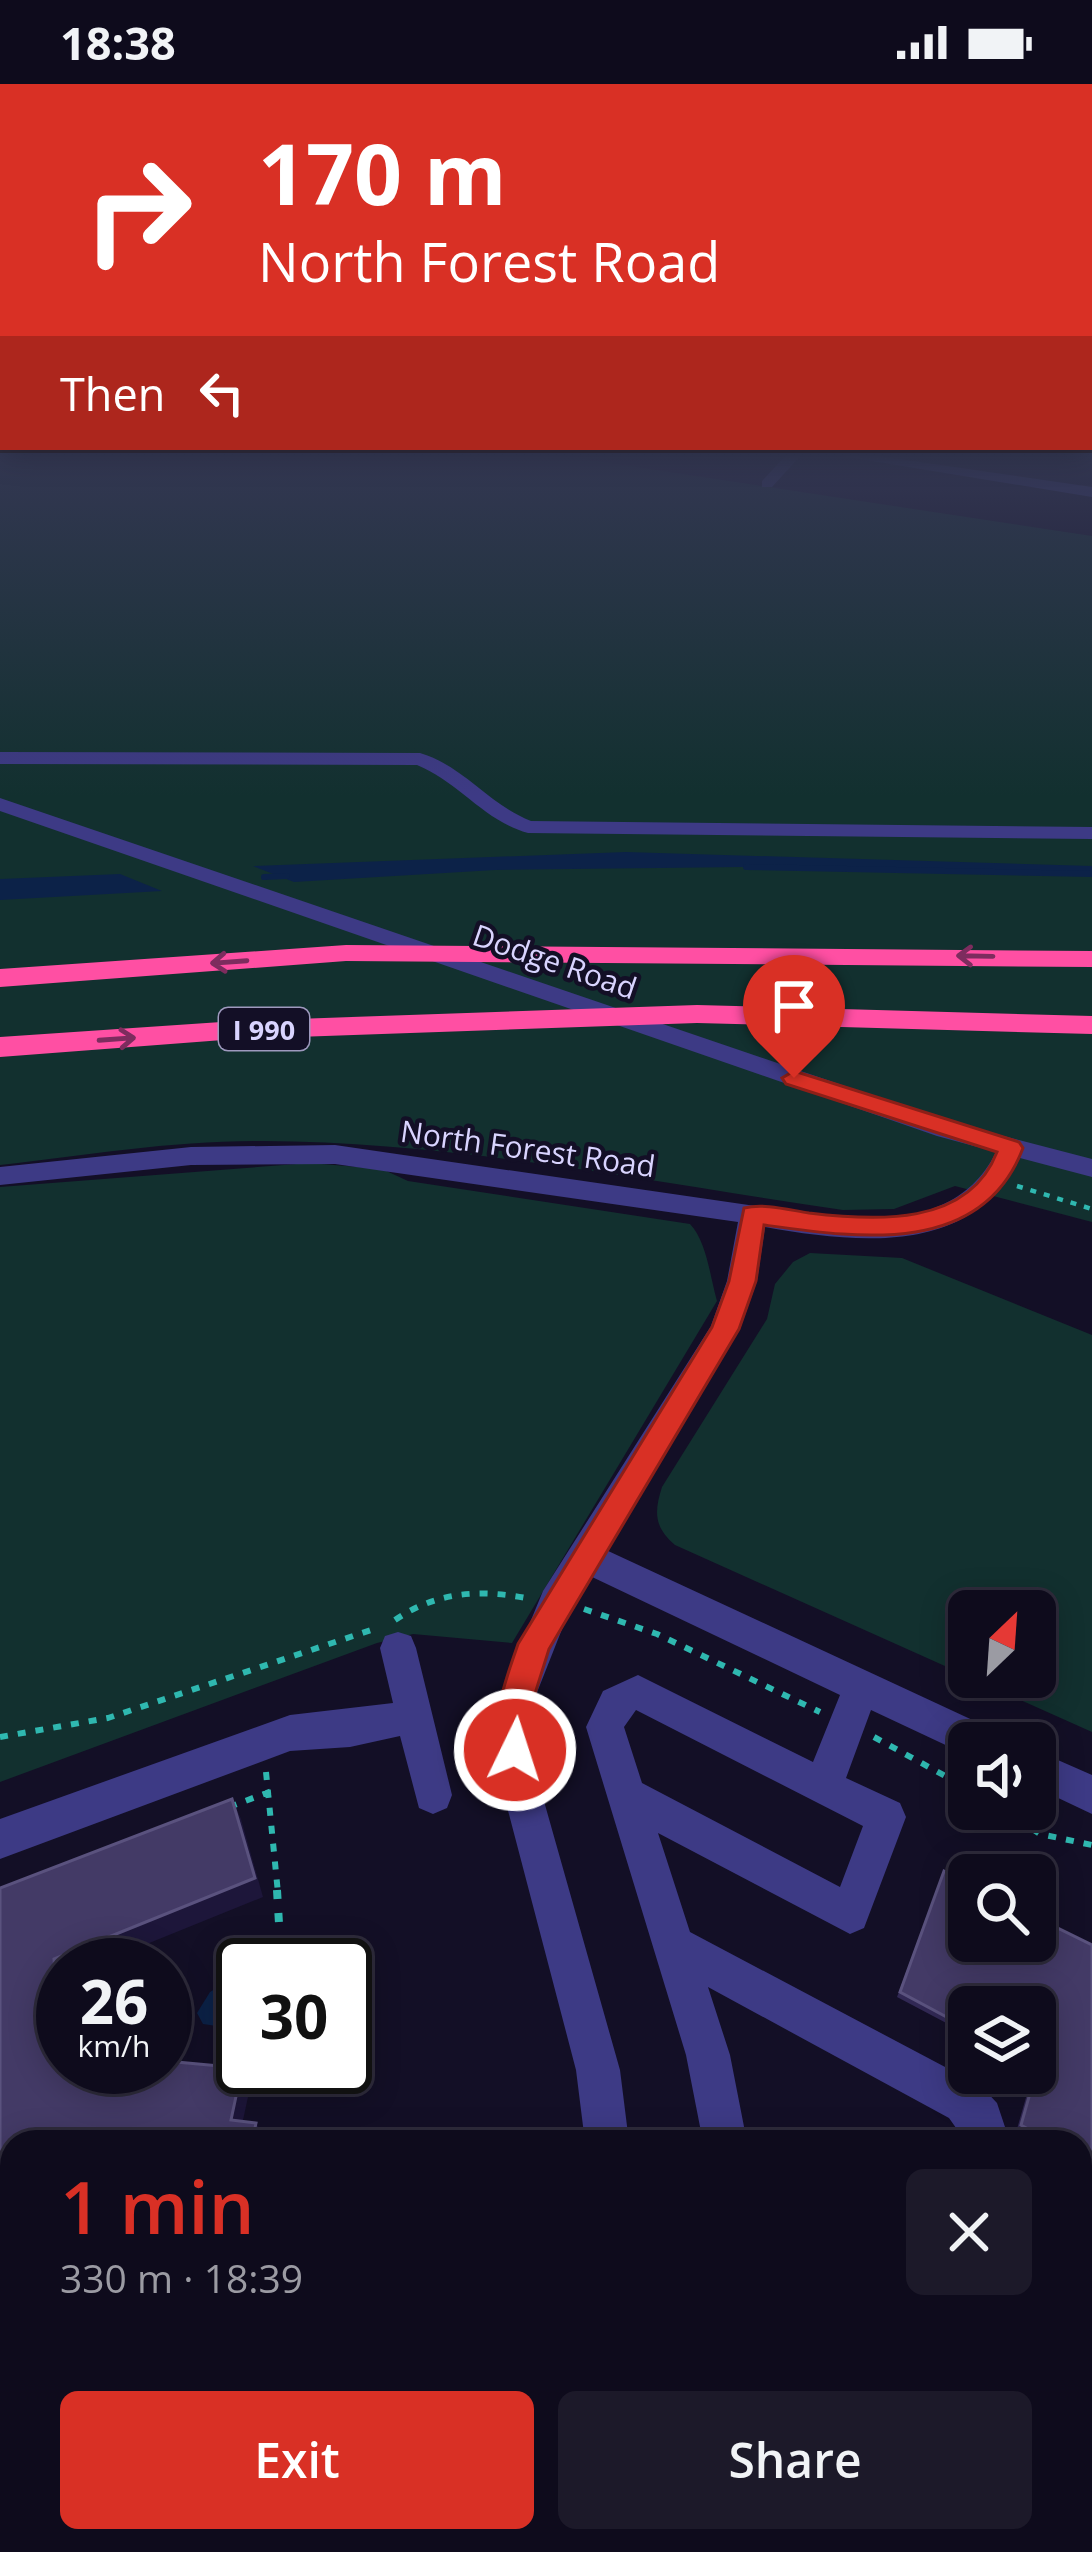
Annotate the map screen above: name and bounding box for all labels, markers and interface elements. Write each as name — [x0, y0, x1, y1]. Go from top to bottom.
text: 18:38 — [60, 12, 176, 73]
text: 170 m — [258, 115, 506, 230]
icon: right — [60, 132, 216, 288]
text: North Forest Road — [258, 224, 720, 298]
icon: left — [189, 360, 255, 426]
text: Then — [60, 363, 165, 424]
street label: Dodge Road — [468, 914, 642, 1008]
one-way arrow — [956, 945, 995, 968]
one-way arrow — [210, 950, 249, 973]
pin — [743, 955, 845, 1078]
icon: arrive — [761, 973, 827, 1039]
road number: I 990 — [219, 1008, 309, 1050]
one-way arrow — [97, 1027, 136, 1050]
street label: North Forest Road — [398, 1110, 658, 1186]
north arrow — [948, 1590, 1056, 1698]
map controls — [948, 1590, 1056, 2094]
position arrow — [452, 1687, 578, 1813]
button: sound — [948, 1722, 1056, 1830]
button: search — [948, 1854, 1056, 1962]
speed limit sign: 30 — [216, 1938, 372, 2094]
text: 26 — [80, 1960, 148, 2042]
button: layers — [948, 1986, 1056, 2094]
text: km/h — [78, 2025, 150, 2066]
text: 1 min — [60, 2157, 254, 2255]
button: close — [906, 2169, 1032, 2295]
text: 330 m · 18:39 — [60, 2251, 303, 2304]
button: Exit — [60, 2391, 534, 2529]
button: Share — [558, 2391, 1032, 2529]

